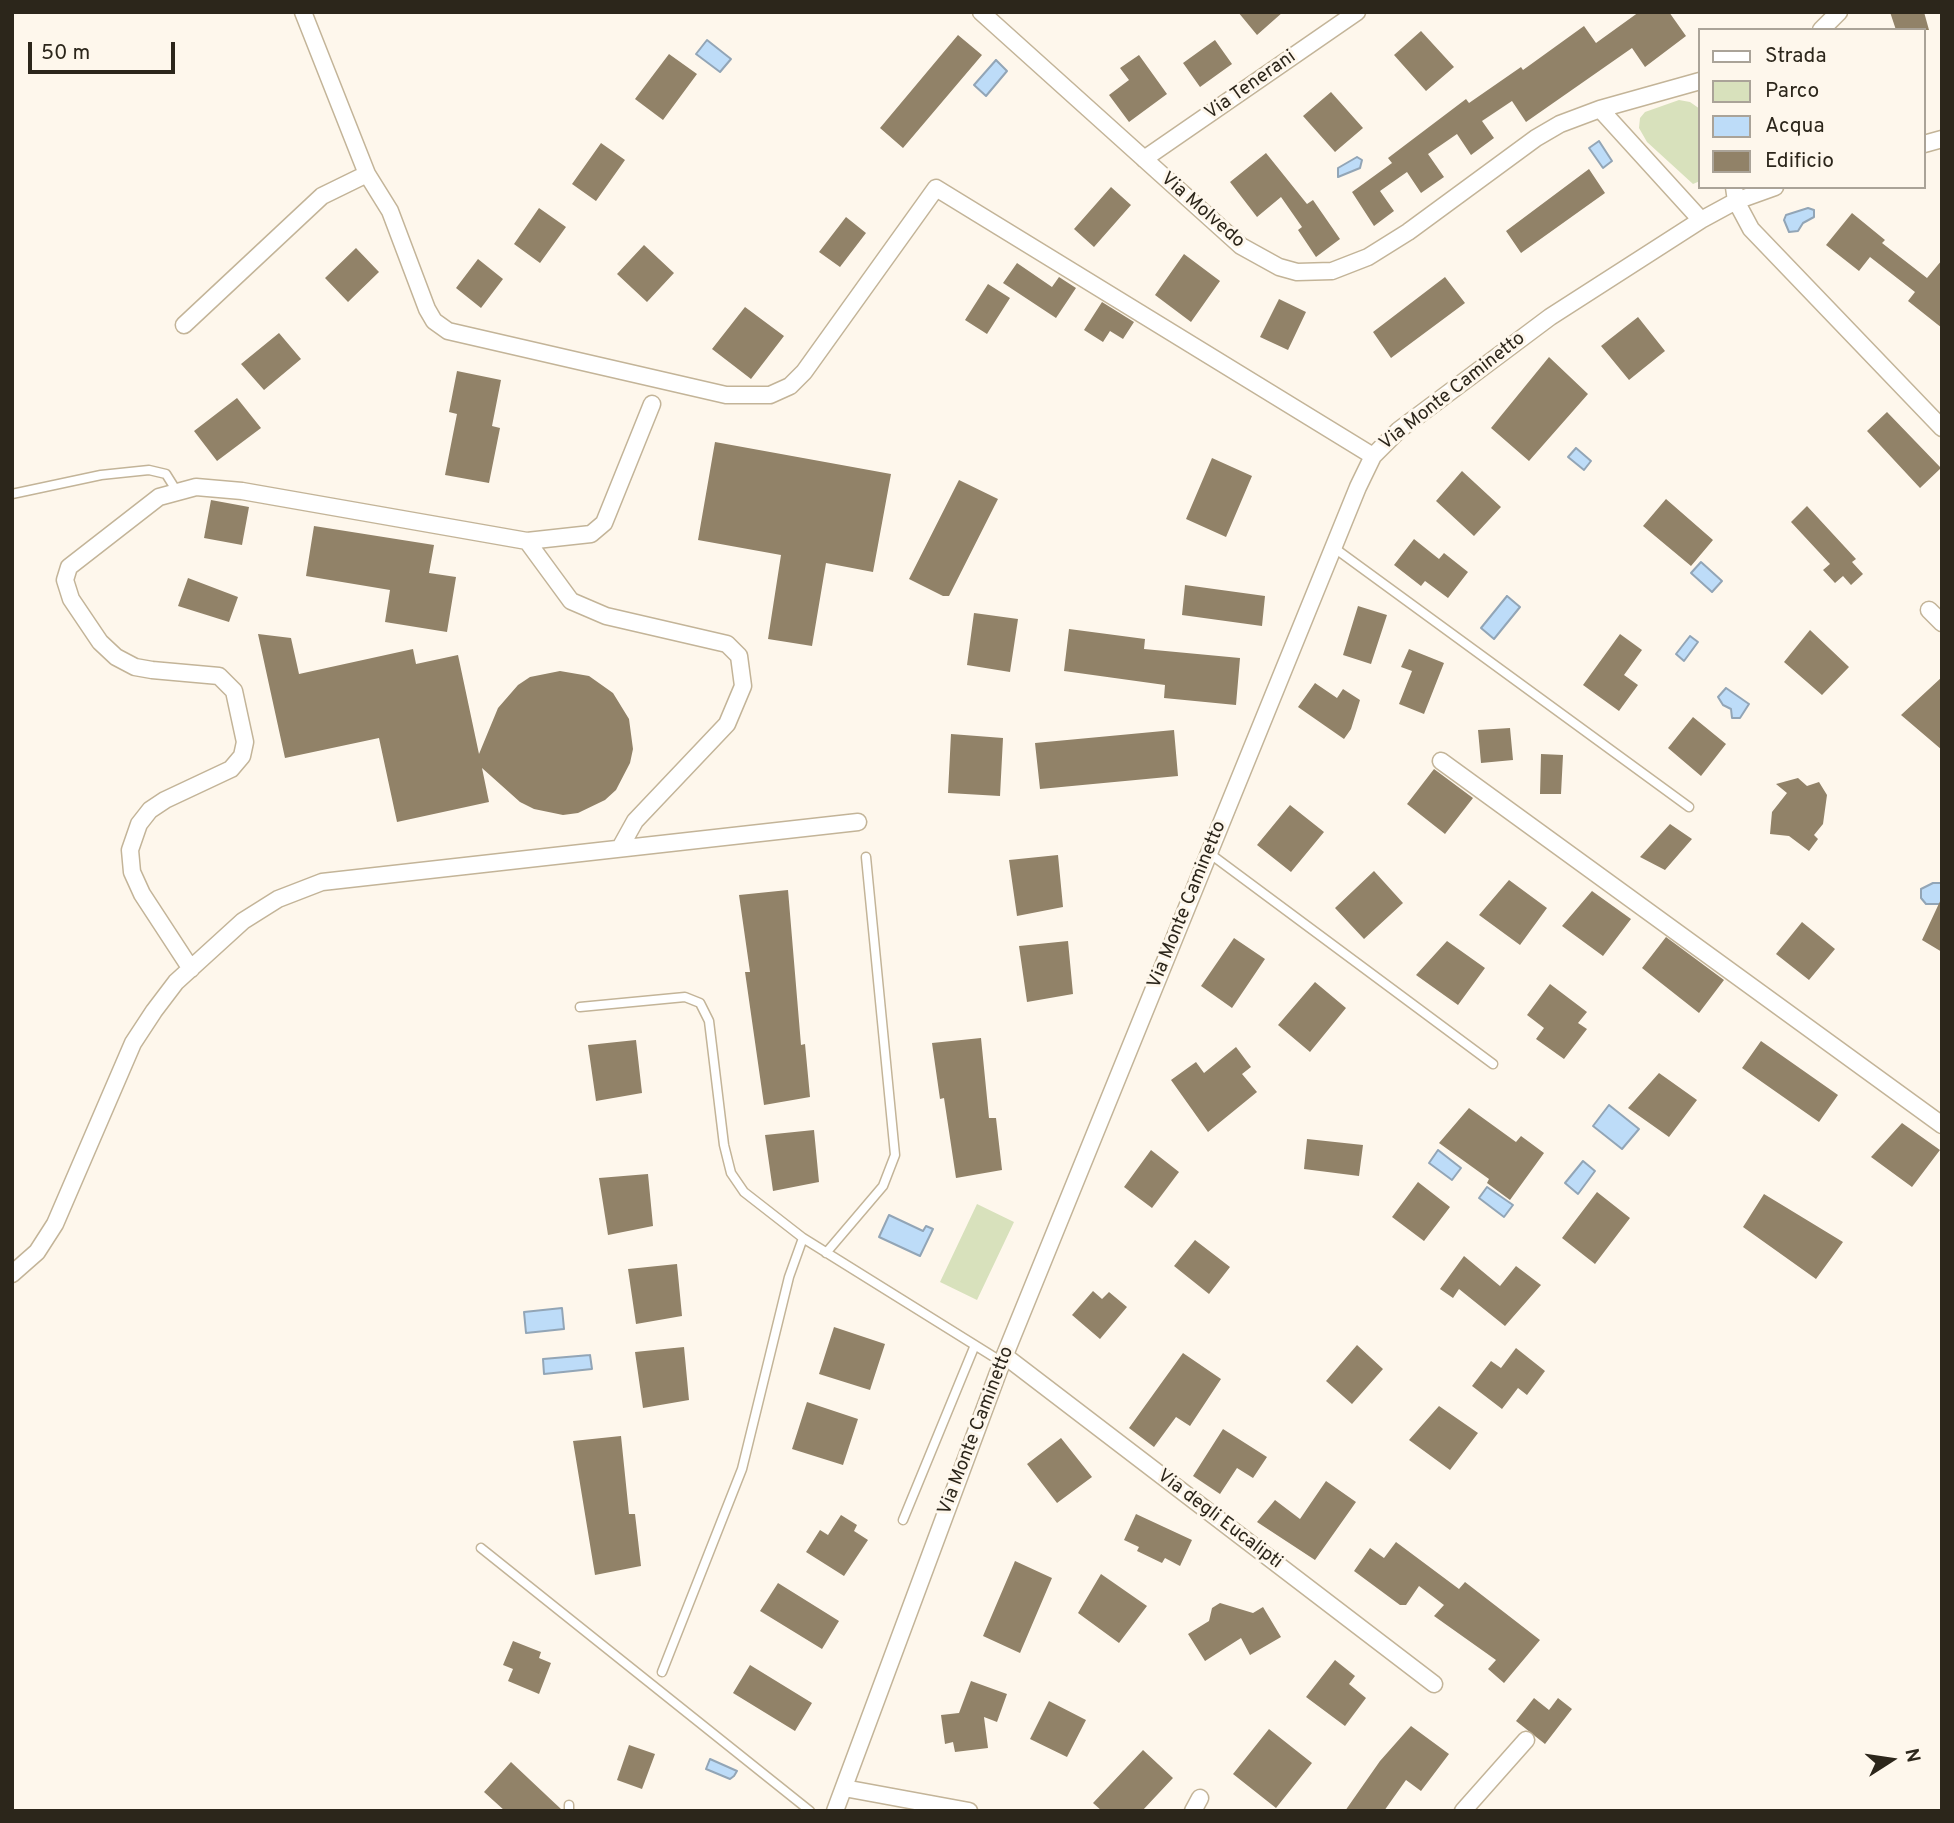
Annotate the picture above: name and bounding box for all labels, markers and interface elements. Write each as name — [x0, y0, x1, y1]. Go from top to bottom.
scale bar — [32, 28, 178, 72]
legend — [1699, 28, 1926, 189]
text: 50 m — [41, 40, 90, 67]
text: Strada — [1765, 43, 1826, 70]
street label: Via Tenerani — [1201, 46, 1301, 126]
text: Parco — [1765, 78, 1819, 105]
text: Acqua — [1765, 113, 1825, 140]
text: Edificio — [1765, 148, 1834, 175]
street label: Via Molvedo — [1155, 168, 1249, 254]
street label: Via Monte Caminetto — [1376, 328, 1530, 456]
street label: Via Monte Caminetto — [1144, 818, 1232, 992]
street label: Via Monte Caminetto — [934, 1344, 1020, 1518]
street label: Via degli Eucalipti — [1152, 1465, 1286, 1575]
north arrow — [1856, 1725, 1926, 1795]
text: N — [1898, 1746, 1925, 1765]

